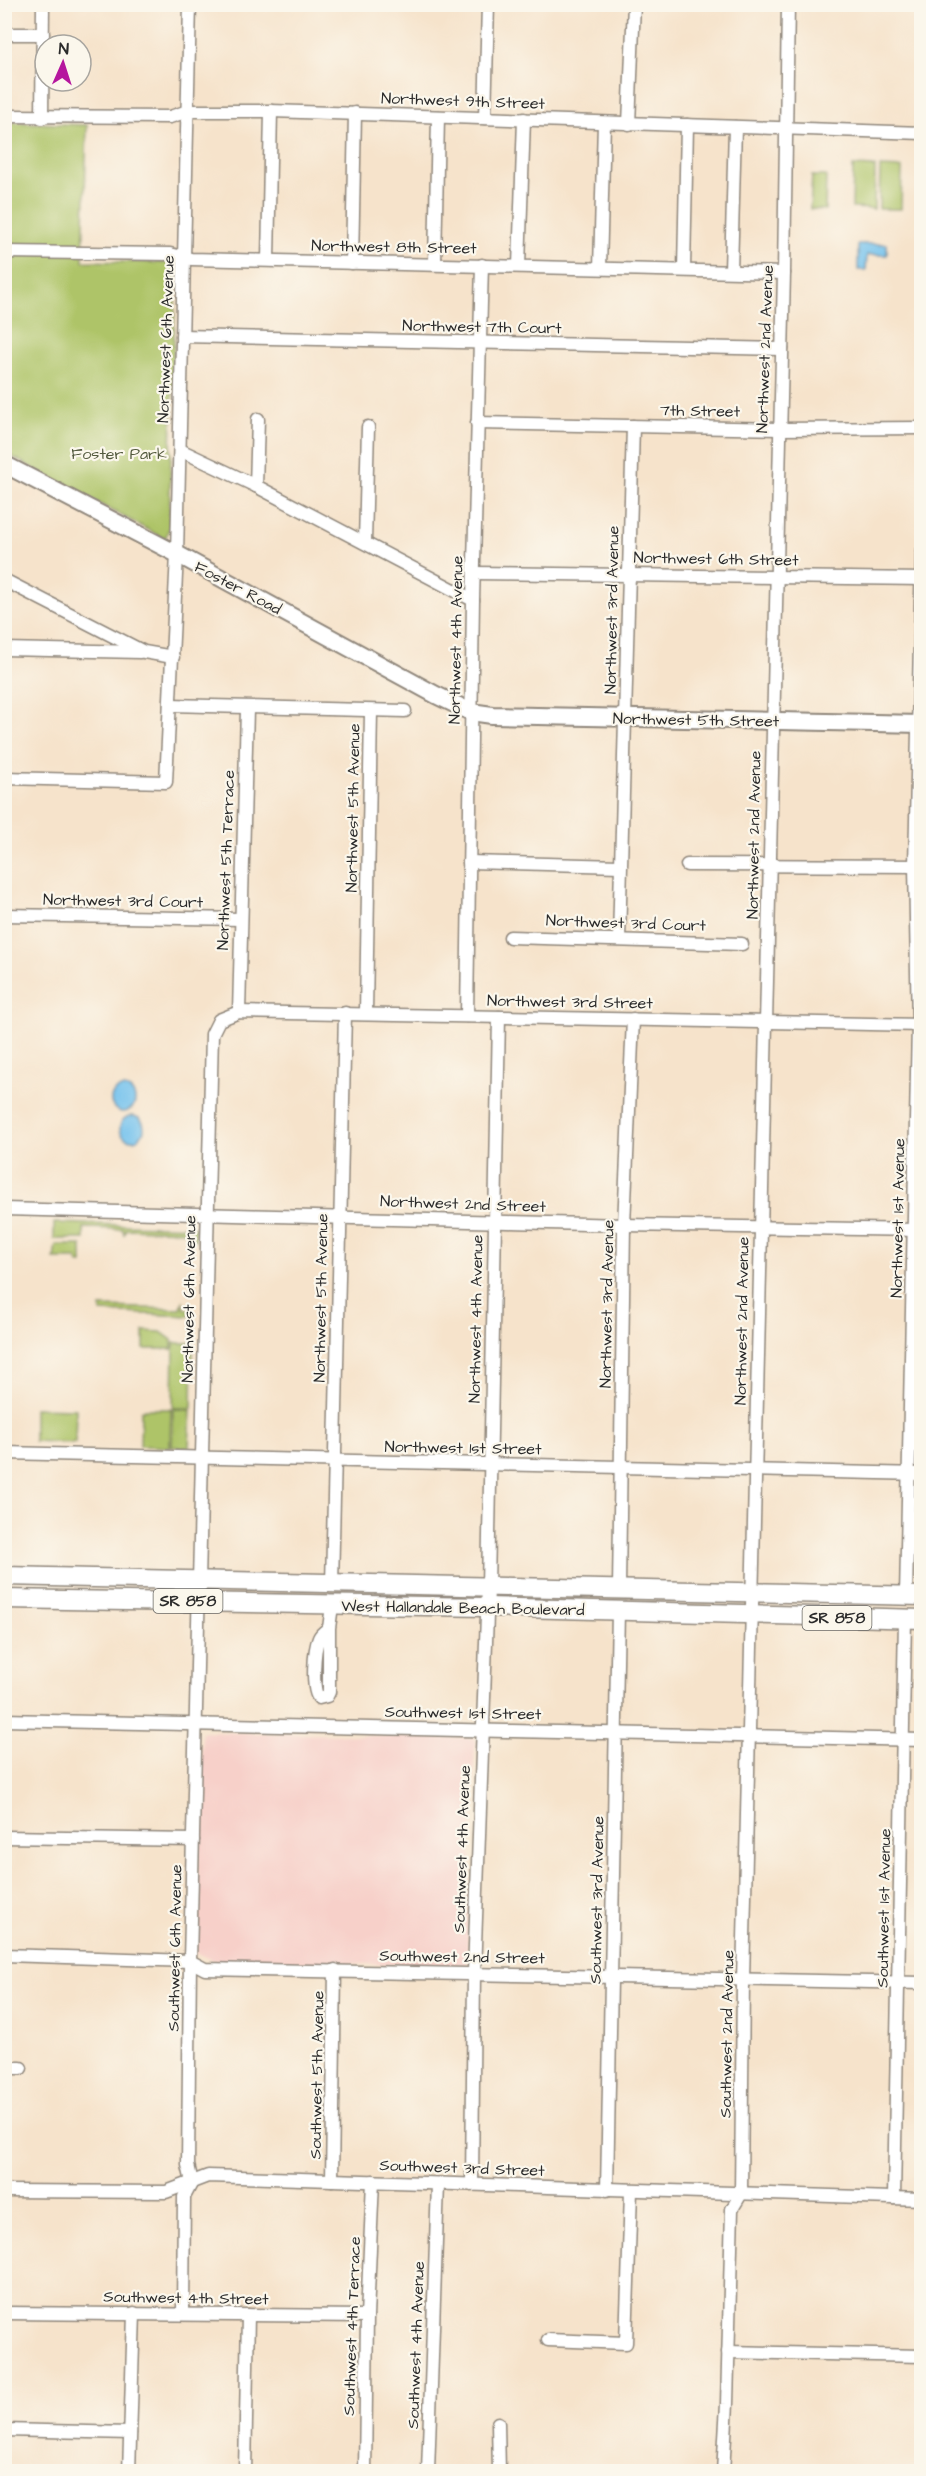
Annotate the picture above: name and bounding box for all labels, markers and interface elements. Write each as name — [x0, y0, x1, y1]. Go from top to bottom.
north arrow — [33, 33, 93, 93]
text: N — [58, 38, 69, 60]
street label: Northwest 9th Street — [381, 87, 546, 115]
street label: Northwest 8th Street — [311, 235, 477, 259]
street label: Northwest 6th Avenue — [152, 255, 180, 423]
street label: Northwest 2nd Avenue — [751, 264, 779, 434]
street label: Northwest 7th Court — [402, 315, 562, 339]
street label: 7th Street — [660, 399, 741, 423]
park label: Foster Park — [71, 443, 167, 465]
street label: Northwest 3rd Avenue — [600, 525, 624, 694]
street label: Northwest 6th Street — [633, 547, 799, 571]
street label: Northwest 4th Avenue — [444, 555, 468, 724]
street label: Foster Road — [191, 556, 285, 620]
street label: Northwest 5th Street — [613, 708, 780, 732]
street label: Northwest 5th Avenue — [341, 723, 365, 893]
street label: Northwest 2nd Avenue — [742, 750, 766, 919]
street label: Northwest 5th Terrace — [212, 769, 240, 950]
street label: Northwest 3rd Court — [43, 889, 204, 913]
street label: Northwest 3rd Court — [546, 909, 707, 937]
street label: Northwest 3rd Street — [487, 990, 654, 1014]
street label: Northwest 1st Avenue — [886, 1138, 910, 1298]
street label: Northwest 2nd Street — [380, 1190, 547, 1218]
street label: Northwest 5th Avenue — [309, 1213, 333, 1383]
street label: Northwest 6th Avenue — [177, 1215, 201, 1383]
street label: Northwest 3rd Avenue — [595, 1219, 619, 1388]
street label: Northwest 4th Avenue — [464, 1234, 488, 1403]
street label: Northwest 2nd Avenue — [730, 1236, 754, 1405]
street label: Northwest 1st Street — [384, 1436, 542, 1460]
road number: SR 858 — [154, 1589, 222, 1613]
street label: West Hallandale Beach Boulevard — [341, 1595, 585, 1621]
road number: SR 858 — [802, 1606, 872, 1630]
street label: Southwest 1st Street — [385, 1701, 542, 1725]
street label: Southwest 4th Avenue — [448, 1764, 476, 1933]
street label: Southwest 3rd Avenue — [585, 1816, 609, 1984]
street label: Southwest 1st Avenue — [872, 1828, 896, 1988]
street label: Southwest 6th Avenue — [163, 1864, 187, 2032]
street label: Southwest 2nd Street — [379, 1945, 545, 1969]
street label: Southwest 2nd Avenue — [715, 1949, 739, 2118]
street label: Southwest 5th Avenue — [305, 1990, 329, 2159]
street label: Southwest 3rd Street — [379, 2154, 545, 2182]
street label: Southwest 4th Terrace — [338, 2236, 366, 2416]
street label: Southwest 4th Avenue — [402, 2260, 430, 2429]
street label: Southwest 4th Street — [103, 2286, 269, 2310]

